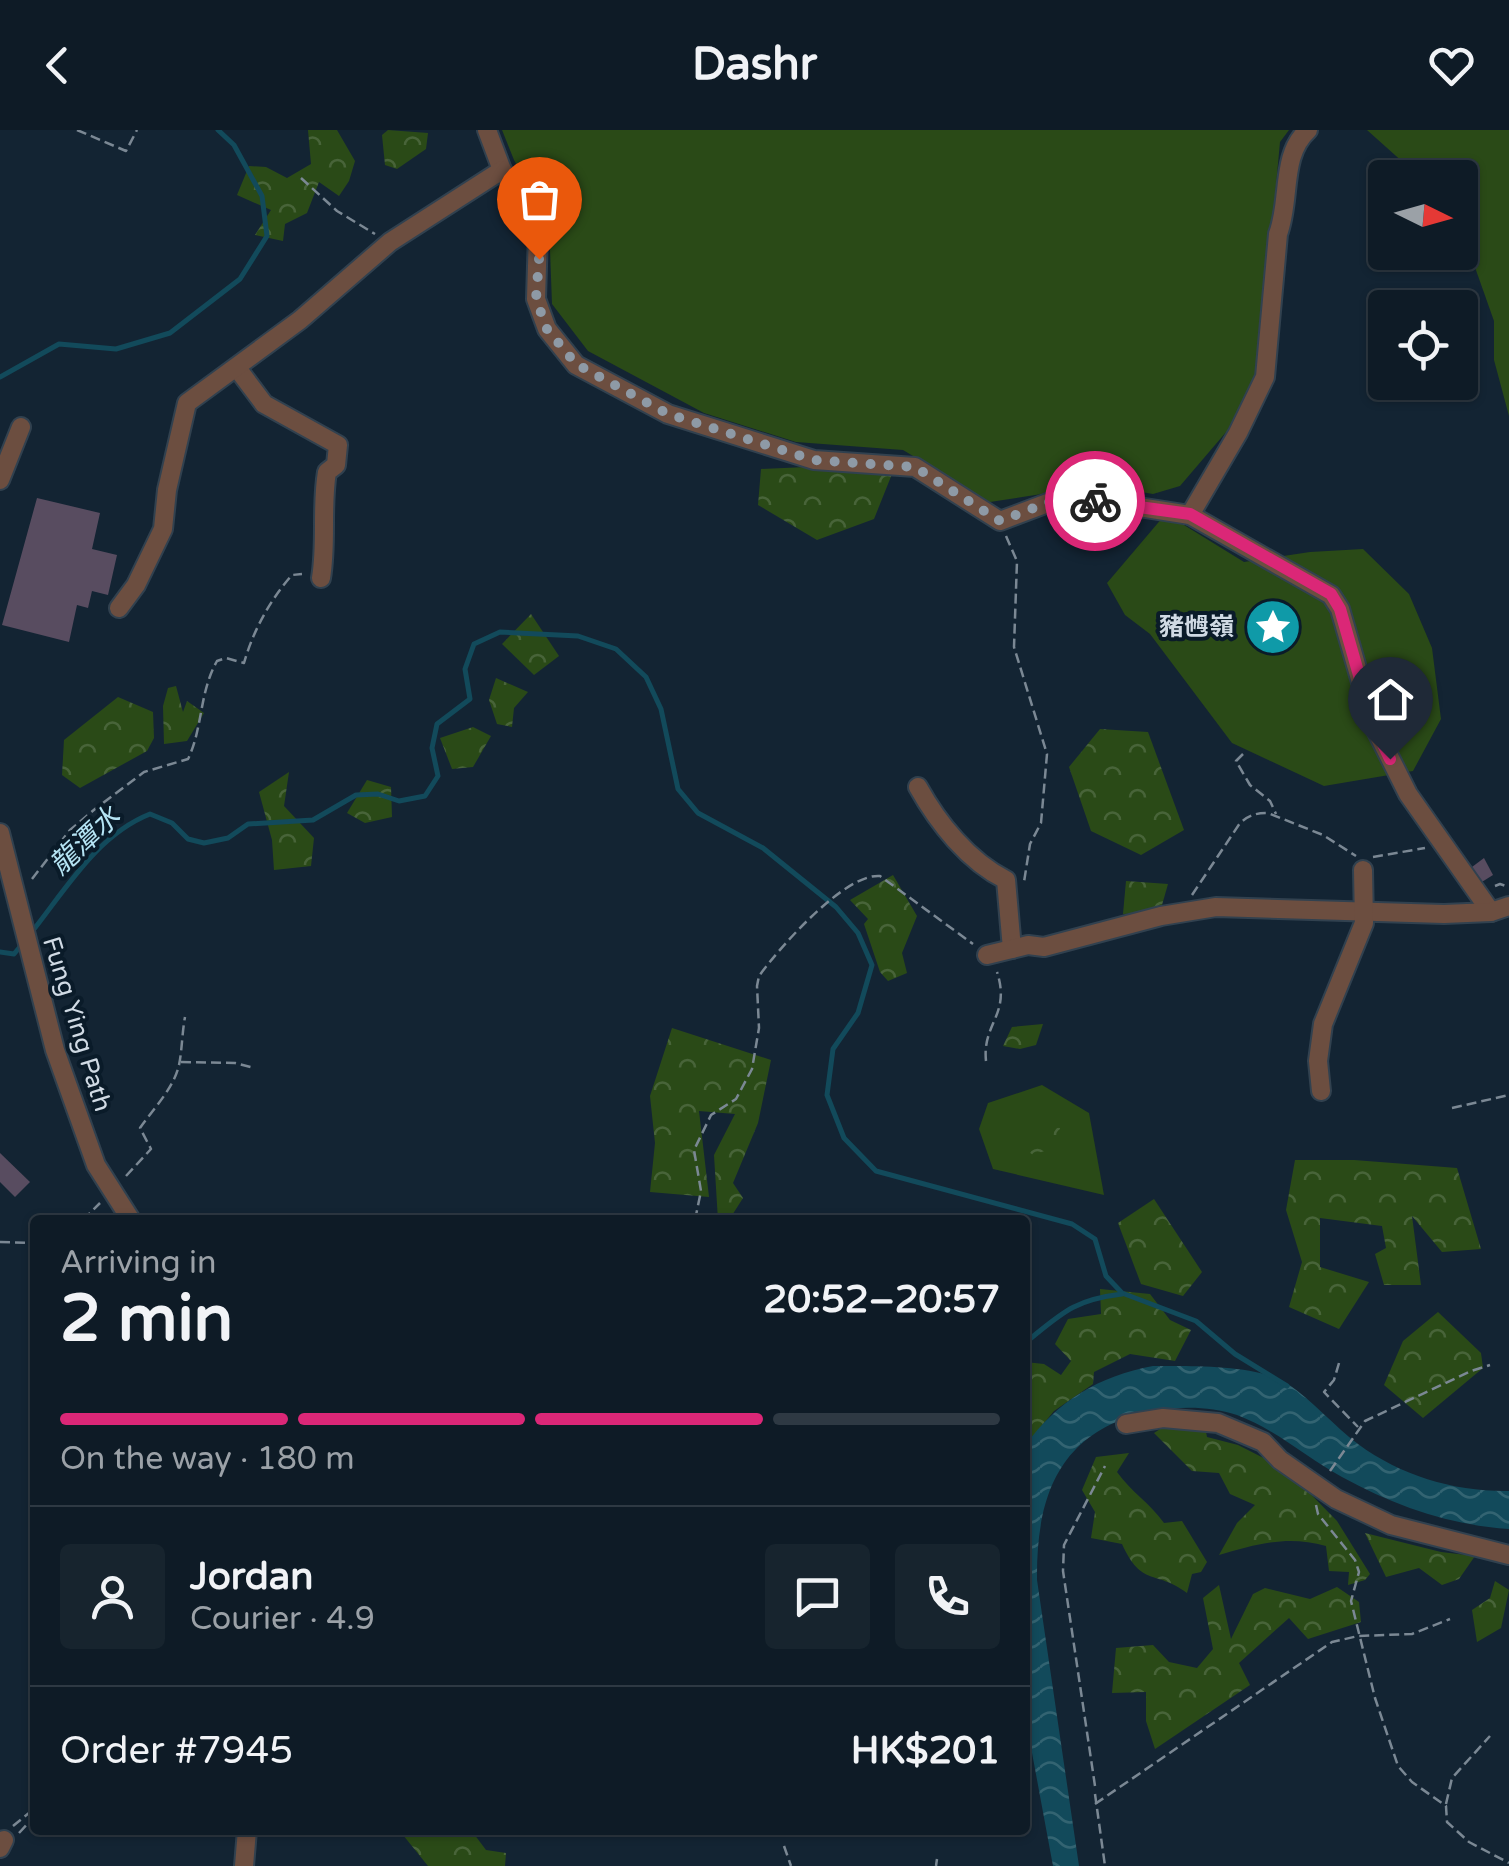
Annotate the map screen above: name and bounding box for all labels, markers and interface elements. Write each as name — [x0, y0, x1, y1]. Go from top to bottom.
icon: back — [30, 38, 85, 93]
text: Dashr — [692, 38, 817, 92]
icon: heart — [1424, 38, 1479, 93]
pin — [497, 157, 582, 260]
north arrow — [1368, 160, 1478, 270]
map controls — [1368, 160, 1478, 400]
icon: bag — [512, 172, 567, 227]
button: locate — [1368, 290, 1478, 400]
courier — [1045, 451, 1145, 551]
icon: bike — [1068, 474, 1123, 529]
place icon: 豬乸嶺 — [1243, 597, 1303, 657]
place label: 豬乸嶺 — [1159, 612, 1234, 642]
pin — [1348, 657, 1433, 760]
icon: home — [1363, 672, 1418, 727]
water label: 龍潭水 — [43, 799, 129, 882]
street label: Fung Ying Path — [36, 933, 118, 1115]
text: Arriving in — [60, 1244, 217, 1282]
text: 20:52–20:57 — [763, 1277, 1000, 1323]
text: 2 min — [60, 1280, 233, 1359]
text: On the way · 180 m — [60, 1440, 355, 1478]
button: person — [60, 1544, 165, 1649]
button: chat — [765, 1544, 870, 1649]
button: phone — [895, 1544, 1000, 1649]
text: Jordan — [190, 1554, 313, 1600]
text: Courier · 4.9 — [190, 1600, 375, 1638]
text: Order #7945 — [60, 1728, 293, 1774]
text: HK$201 — [851, 1728, 1000, 1774]

